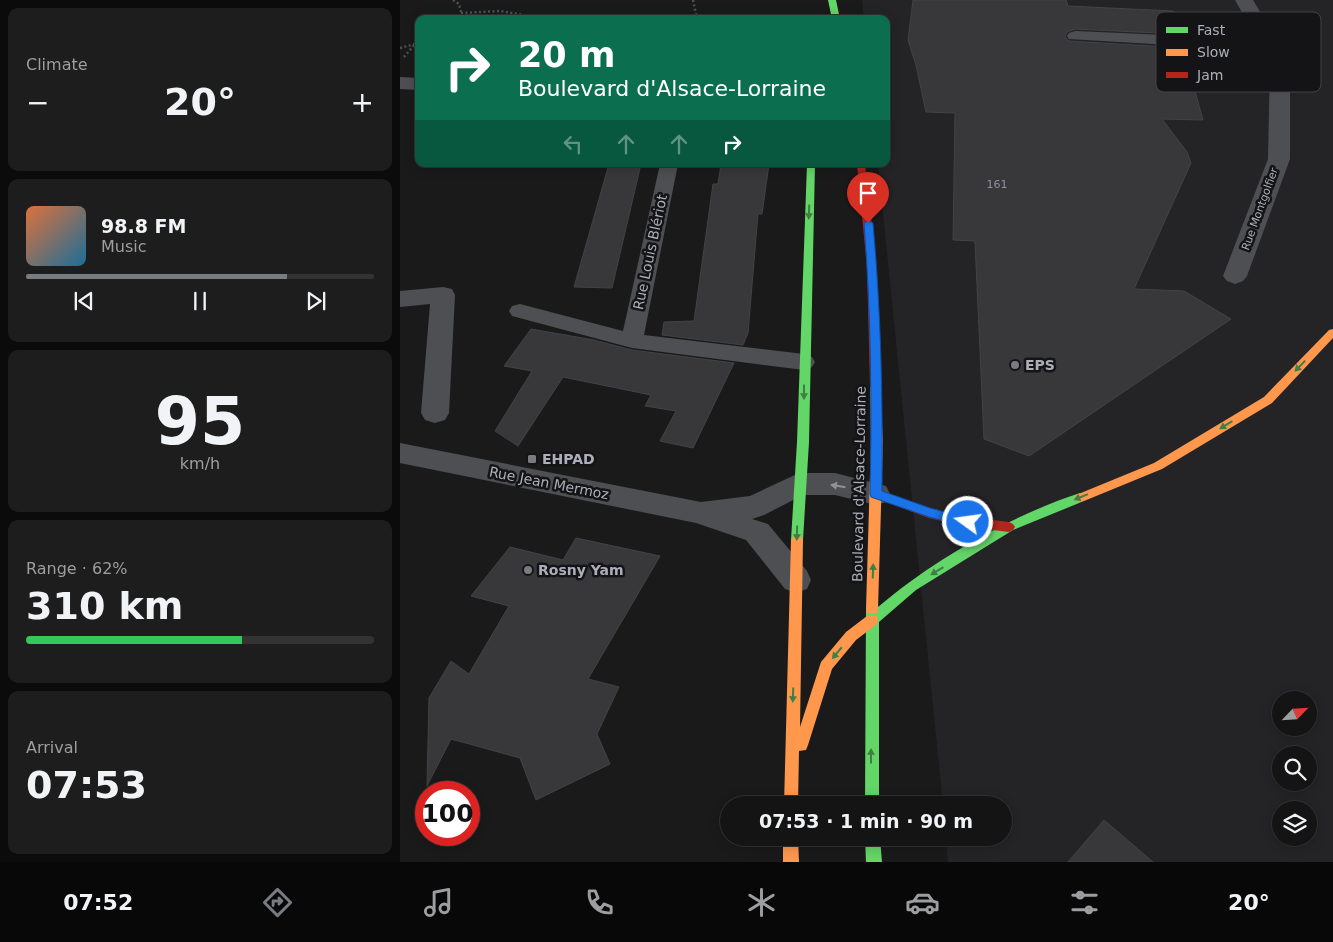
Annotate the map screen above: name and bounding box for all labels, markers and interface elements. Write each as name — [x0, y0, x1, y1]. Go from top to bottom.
legend — [1156, 12, 1321, 92]
text: Fast — [1197, 22, 1226, 38]
icon: right — [435, 35, 500, 100]
text: 20 m — [518, 35, 615, 75]
text: Slow — [1197, 44, 1230, 60]
text: Climate — [26, 55, 88, 74]
text: Jam — [1196, 67, 1223, 83]
text: Boulevard d'Alsace-Lorraine — [518, 76, 826, 101]
text: 20° — [164, 80, 236, 124]
text: − — [26, 86, 49, 119]
text: + — [351, 86, 374, 119]
icon: left — [559, 130, 587, 158]
icon: ahead — [612, 130, 640, 158]
icon: ahead — [665, 130, 693, 158]
icon: right — [718, 130, 746, 158]
street label: Rue Montgolfier — [1239, 166, 1281, 252]
pin — [847, 172, 889, 223]
house number: 161 — [987, 178, 1008, 191]
icon: arrive — [854, 179, 882, 207]
street label: Rue Louis Blériot — [630, 192, 670, 311]
one-way arrow — [805, 205, 813, 221]
text: 98.8 FM — [101, 215, 186, 237]
text: Music — [101, 237, 147, 256]
icon: previous — [70, 287, 98, 315]
icon: pause — [186, 287, 214, 315]
icon: next — [302, 287, 330, 315]
place label: EPS — [1025, 357, 1055, 373]
marker: EPS — [1009, 359, 1021, 371]
one-way arrow — [1294, 360, 1306, 372]
text: 95 — [155, 384, 245, 459]
one-way arrow — [800, 385, 808, 401]
street label: Boulevard d'Alsace-Lorraine — [849, 386, 869, 582]
one-way arrow — [1219, 420, 1232, 429]
place label: EHPAD — [542, 451, 595, 467]
marker: EHPAD — [526, 453, 538, 465]
text: km/h — [180, 454, 220, 473]
street label: Rue Jean Mermoz — [488, 464, 610, 502]
one-way arrow — [829, 481, 845, 489]
one-way arrow — [1074, 494, 1088, 502]
position arrow — [941, 495, 993, 547]
one-way arrow — [793, 525, 801, 541]
text: Range · 62% — [26, 559, 128, 578]
place label: Rosny Yam — [538, 562, 624, 578]
one-way arrow — [870, 563, 878, 579]
marker: Rosny Yam — [522, 564, 534, 576]
one-way arrow — [930, 566, 943, 575]
text: 310 km — [26, 584, 183, 628]
one-way arrow — [831, 647, 842, 660]
one-way arrow — [789, 688, 797, 704]
north arrow — [1272, 691, 1318, 736]
map controls — [1272, 691, 1317, 846]
text: Arrival — [26, 738, 78, 757]
button: search — [1272, 746, 1317, 791]
one-way arrow — [867, 748, 875, 764]
text: 07:53 — [26, 763, 147, 807]
speed limit sign: 100 — [415, 781, 480, 846]
button: layers — [1272, 801, 1317, 846]
text: 07:53 · 1 min · 90 m — [759, 810, 973, 832]
icon: directions — [260, 885, 295, 920]
icon: music — [421, 885, 456, 920]
icon: phone — [582, 885, 617, 920]
icon: climate — [744, 885, 779, 920]
icon: car — [905, 885, 940, 920]
icon: filters — [1067, 885, 1102, 920]
text: 07:52 — [63, 890, 133, 915]
text: 20° — [1228, 890, 1270, 915]

